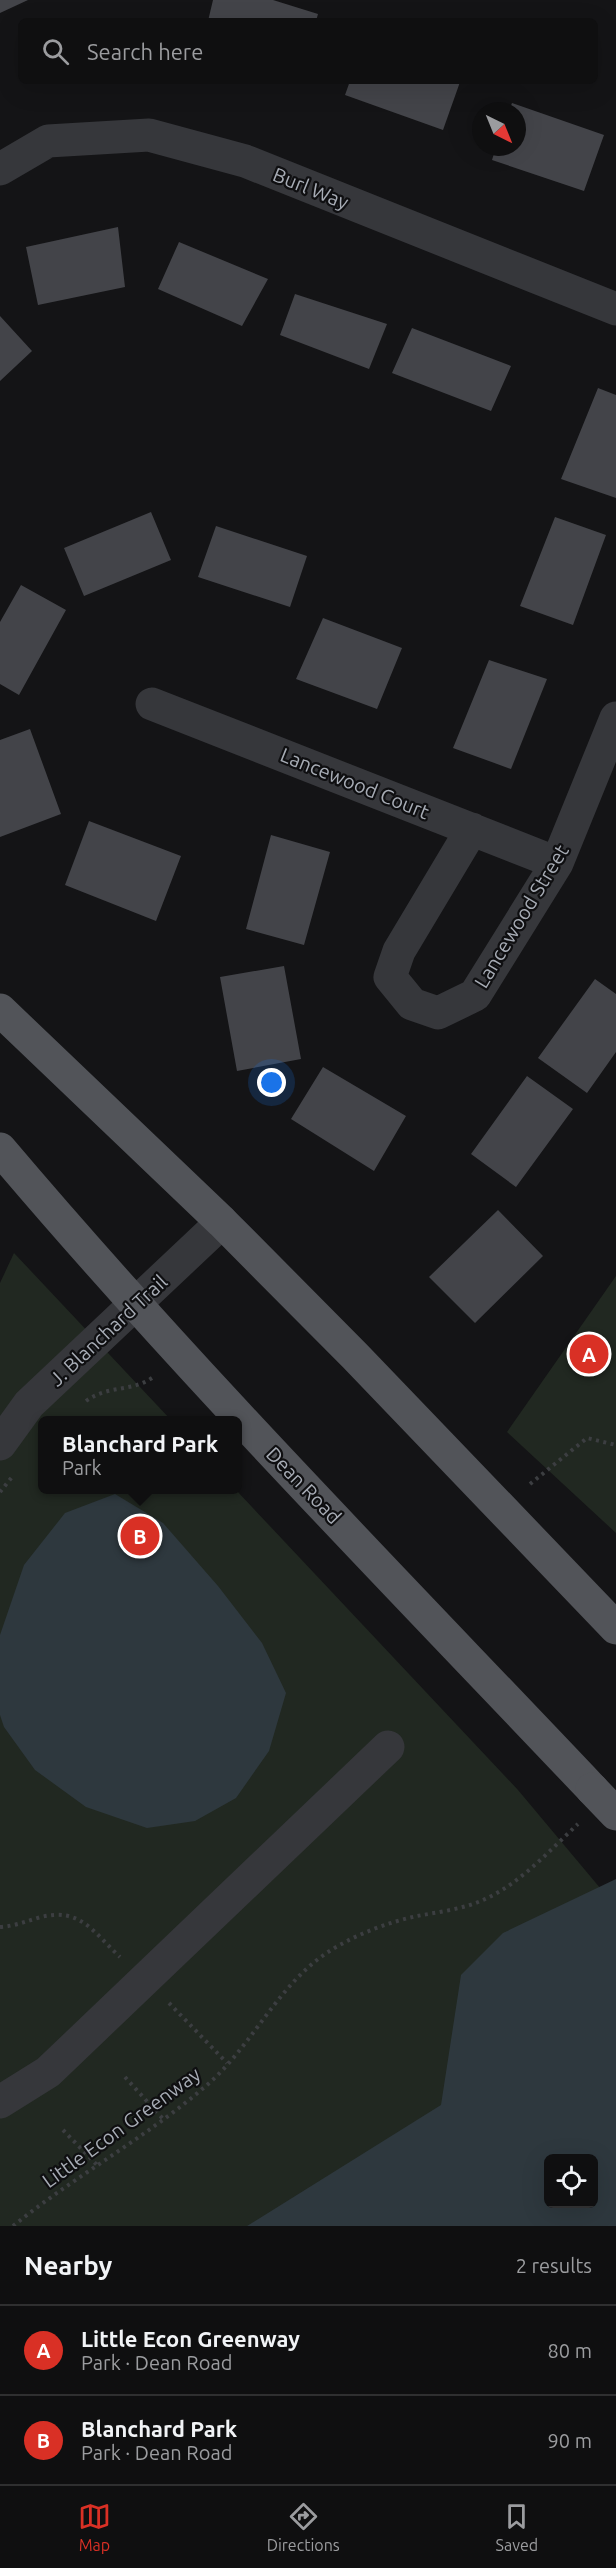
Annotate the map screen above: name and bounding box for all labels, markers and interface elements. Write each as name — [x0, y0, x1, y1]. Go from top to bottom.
search box — [18, 18, 598, 84]
icon: search — [39, 35, 72, 68]
text: Search here — [87, 39, 203, 64]
north arrow — [472, 102, 526, 156]
street label: Burl Way — [270, 162, 353, 214]
street label: Lancewood Court — [277, 743, 433, 823]
street label: Lancewood Street — [469, 840, 573, 992]
your location — [257, 1068, 286, 1097]
street label: J. Blanchard Trail — [44, 1270, 172, 1390]
pin: A — [570, 1332, 608, 1376]
popup — [38, 1416, 242, 1494]
text: Blanchard Park — [62, 1431, 218, 1456]
street label: Dean Road — [262, 1442, 346, 1528]
text: Park — [62, 1456, 102, 1479]
pin: B — [120, 1514, 160, 1558]
street label: Little Econ Greenway — [38, 2062, 205, 2192]
map controls — [544, 2154, 598, 2208]
button: locate — [544, 2154, 598, 2208]
text: Nearby — [24, 2251, 112, 2280]
text: 2 results — [516, 2254, 592, 2277]
text: Little Econ Greenway — [81, 2326, 300, 2351]
text: A — [36, 2339, 51, 2362]
text: 80 m — [548, 2339, 592, 2362]
text: Park · Dean Road — [81, 2351, 232, 2374]
text: Blanchard Park — [81, 2416, 237, 2441]
text: B — [37, 2429, 50, 2452]
text: 90 m — [548, 2429, 592, 2452]
text: Park · Dean Road — [81, 2441, 232, 2464]
tab: Map — [78, 2500, 111, 2554]
tab: Directions — [267, 2500, 340, 2554]
tab: Saved — [496, 2500, 538, 2554]

